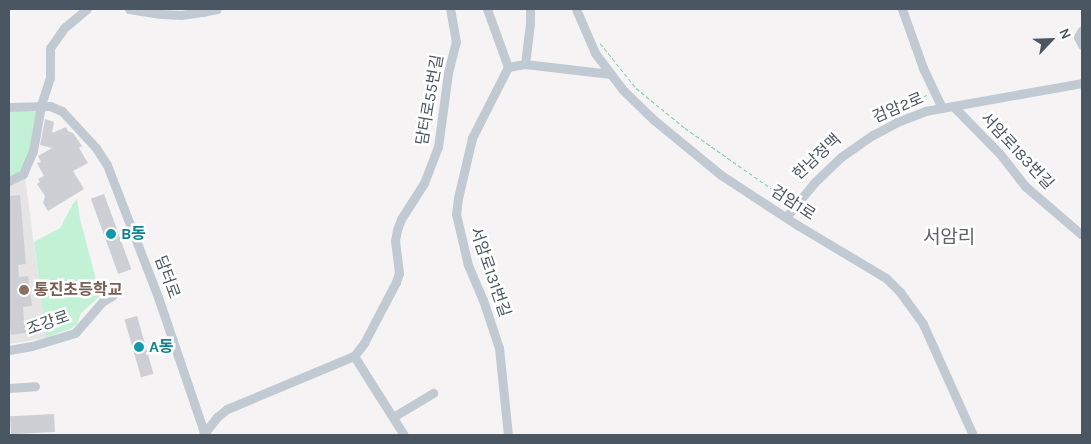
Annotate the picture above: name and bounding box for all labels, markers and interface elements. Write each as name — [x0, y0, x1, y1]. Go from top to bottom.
north arrow — [1026, 15, 1076, 65]
text: N — [1055, 26, 1075, 42]
street label: 담터로55번길 — [413, 53, 447, 147]
street label: 검암2로 — [870, 89, 926, 127]
street label: 서암로183번길 — [977, 109, 1057, 193]
street label: 한남정맥 — [789, 130, 845, 184]
street label: 검암1로 — [767, 181, 819, 225]
place label: B동 — [121, 224, 146, 244]
street label: 서암로131번길 — [466, 225, 514, 319]
district label: 서암리 — [923, 227, 975, 249]
marker: B동 — [105, 228, 117, 240]
street label: 담터로 — [150, 253, 184, 301]
place label: 통진초등학교 — [34, 280, 122, 300]
marker: 통진초등학교 — [18, 284, 30, 296]
street label: 조강로 — [24, 307, 72, 339]
place label: A동 — [149, 337, 174, 357]
marker: A동 — [133, 341, 145, 353]

